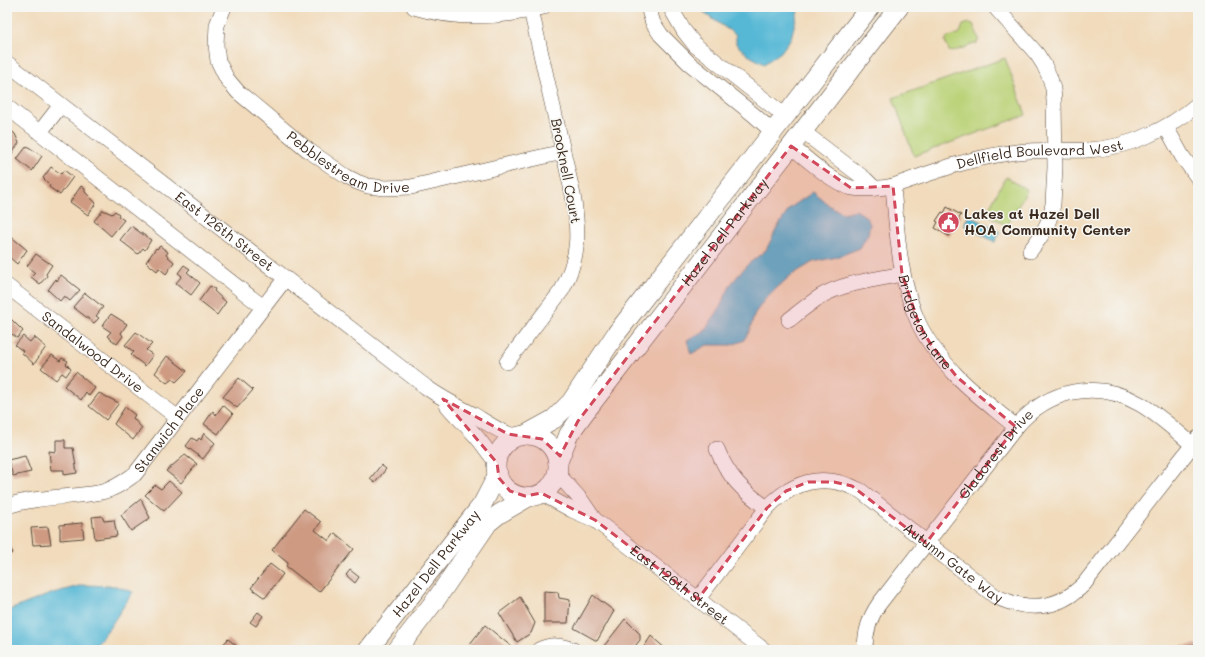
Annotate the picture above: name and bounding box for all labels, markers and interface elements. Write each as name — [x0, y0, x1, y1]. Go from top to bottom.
street label: Brooknell Court — [547, 117, 586, 225]
street label: Pebblestream Drive — [283, 126, 410, 197]
street label: Dellfield Boulevard West — [954, 135, 1125, 173]
street label: Hazel Dell Parkway — [676, 174, 772, 290]
street label: East 126th Street — [172, 187, 278, 275]
place label: Lakes at Hazel Dell HOA Community Center — [964, 204, 1131, 239]
public building icon: Lakes at Hazel Dell HOA Community Center — [935, 209, 961, 235]
street label: Bridgeton Lane — [894, 273, 957, 374]
street label: Sandalwood Drive — [38, 306, 147, 397]
street label: Stanwich Place — [129, 382, 208, 476]
street label: Gladcrest Drive — [954, 404, 1037, 503]
street label: Hazel Dell Parkway — [387, 505, 484, 621]
street label: Autumn Gate Way — [900, 518, 1006, 607]
street label: East 126th Street — [626, 540, 733, 629]

